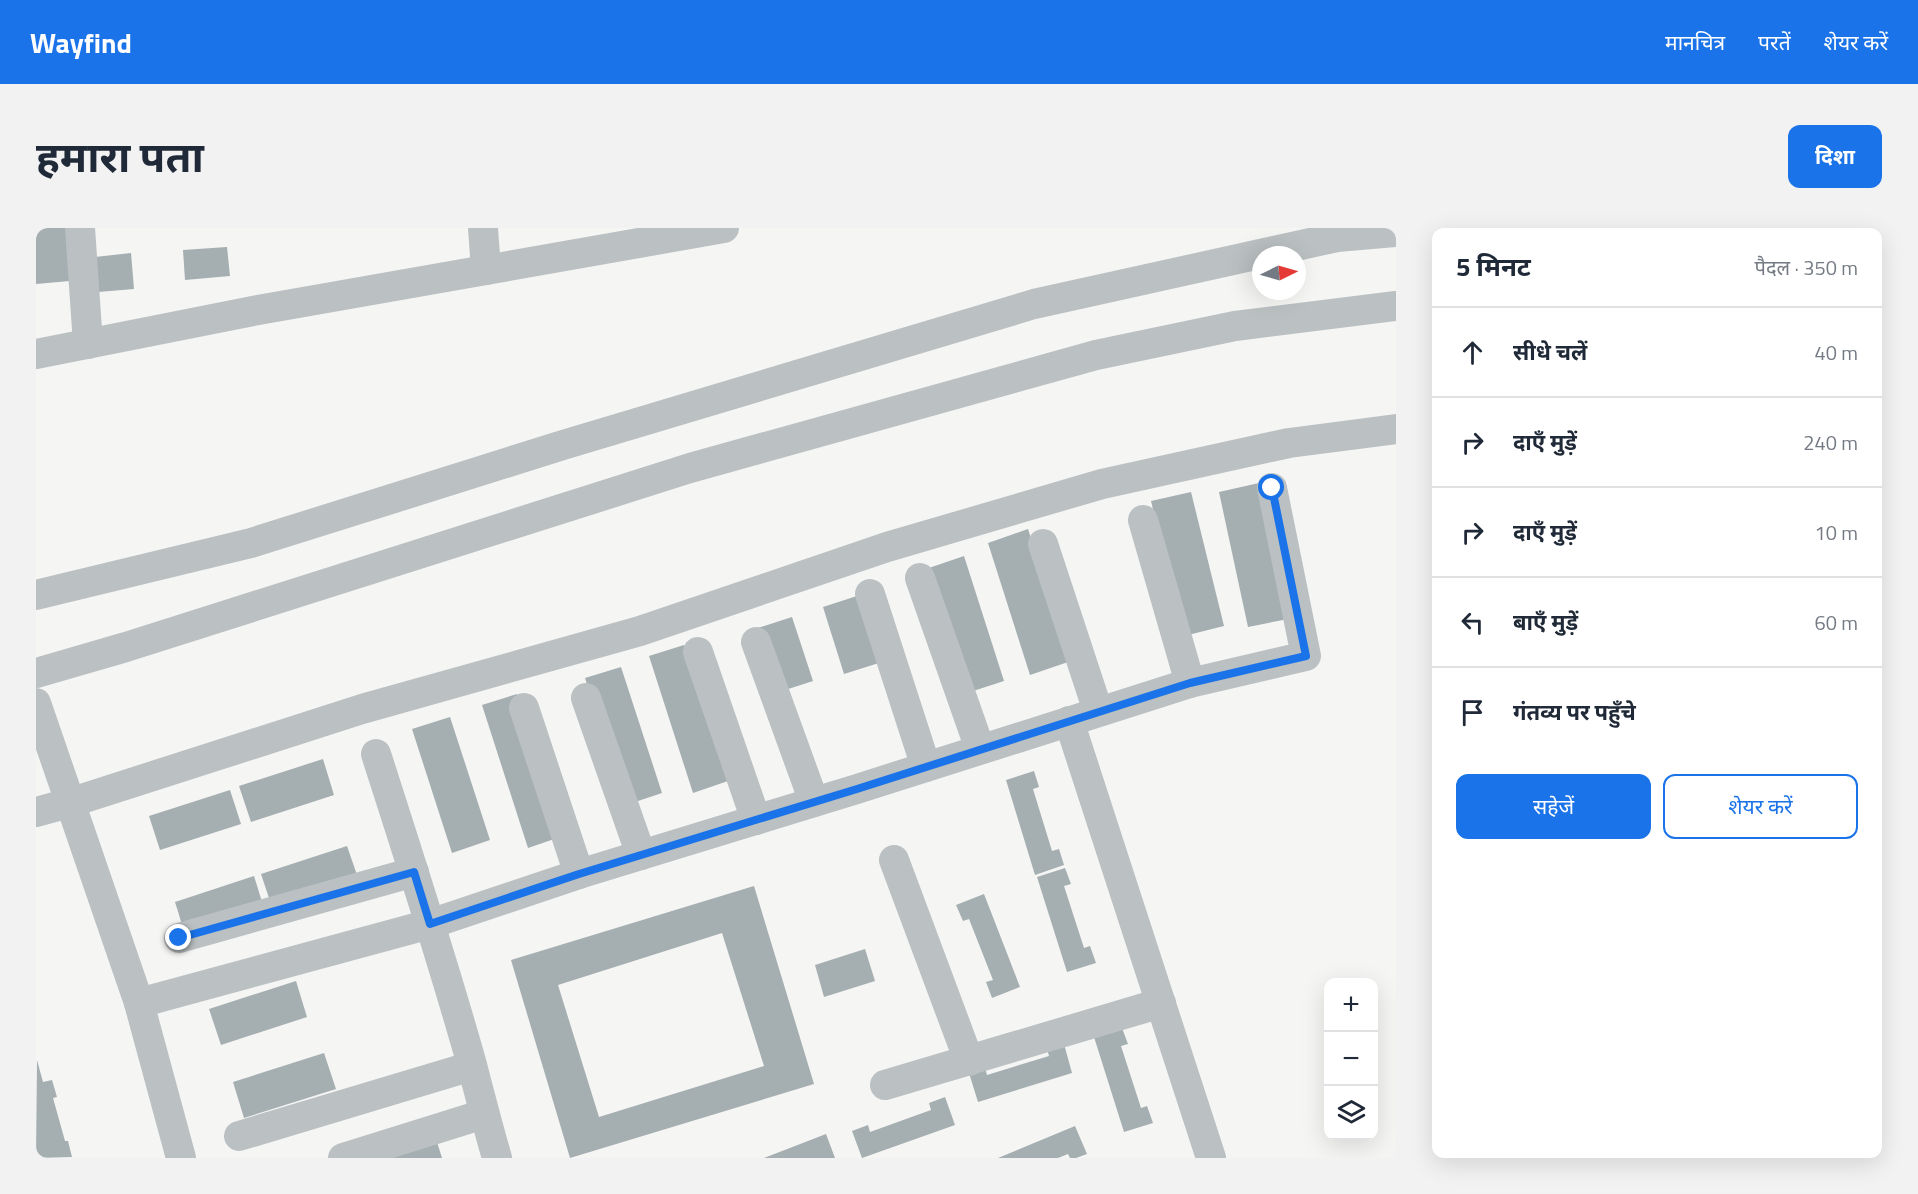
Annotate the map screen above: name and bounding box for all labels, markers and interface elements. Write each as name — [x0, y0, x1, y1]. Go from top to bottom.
text: Wayfind — [30, 21, 132, 64]
text: मानचित्र — [1665, 26, 1725, 58]
text: परतें — [1758, 26, 1791, 58]
text: शेयर करें — [1824, 26, 1888, 58]
text: हमारा पता — [36, 124, 204, 188]
button: दिशा — [1788, 125, 1882, 188]
north arrow — [1252, 246, 1306, 300]
text: 5 मिनट — [1456, 247, 1531, 286]
text: पैदल · 350 m — [1755, 252, 1858, 283]
text: सीधे चलें — [1513, 335, 1587, 369]
icon: ahead — [1456, 336, 1489, 369]
text: 40 m — [1814, 337, 1858, 368]
text: दाएँ मुड़ें — [1513, 425, 1577, 459]
icon: right — [1456, 426, 1489, 459]
text: 240 m — [1803, 427, 1858, 458]
route start — [1258, 474, 1284, 500]
text: दाएँ मुड़ें — [1513, 515, 1577, 549]
icon: right — [1456, 516, 1489, 549]
text: 10 m — [1814, 517, 1858, 548]
text: बाएँ मुड़ें — [1513, 605, 1578, 639]
icon: left — [1456, 606, 1489, 639]
text: 60 m — [1814, 607, 1858, 638]
text: गंतव्य पर पहुँचे — [1513, 695, 1636, 729]
icon: arrive — [1456, 696, 1489, 729]
button: सहेजें — [1456, 774, 1651, 839]
button: शेयर करें — [1663, 774, 1858, 839]
route end — [165, 924, 191, 950]
map controls — [1324, 978, 1378, 1140]
button: + — [1324, 978, 1378, 1032]
button: − — [1324, 1032, 1378, 1086]
button: layers — [1324, 1086, 1378, 1140]

